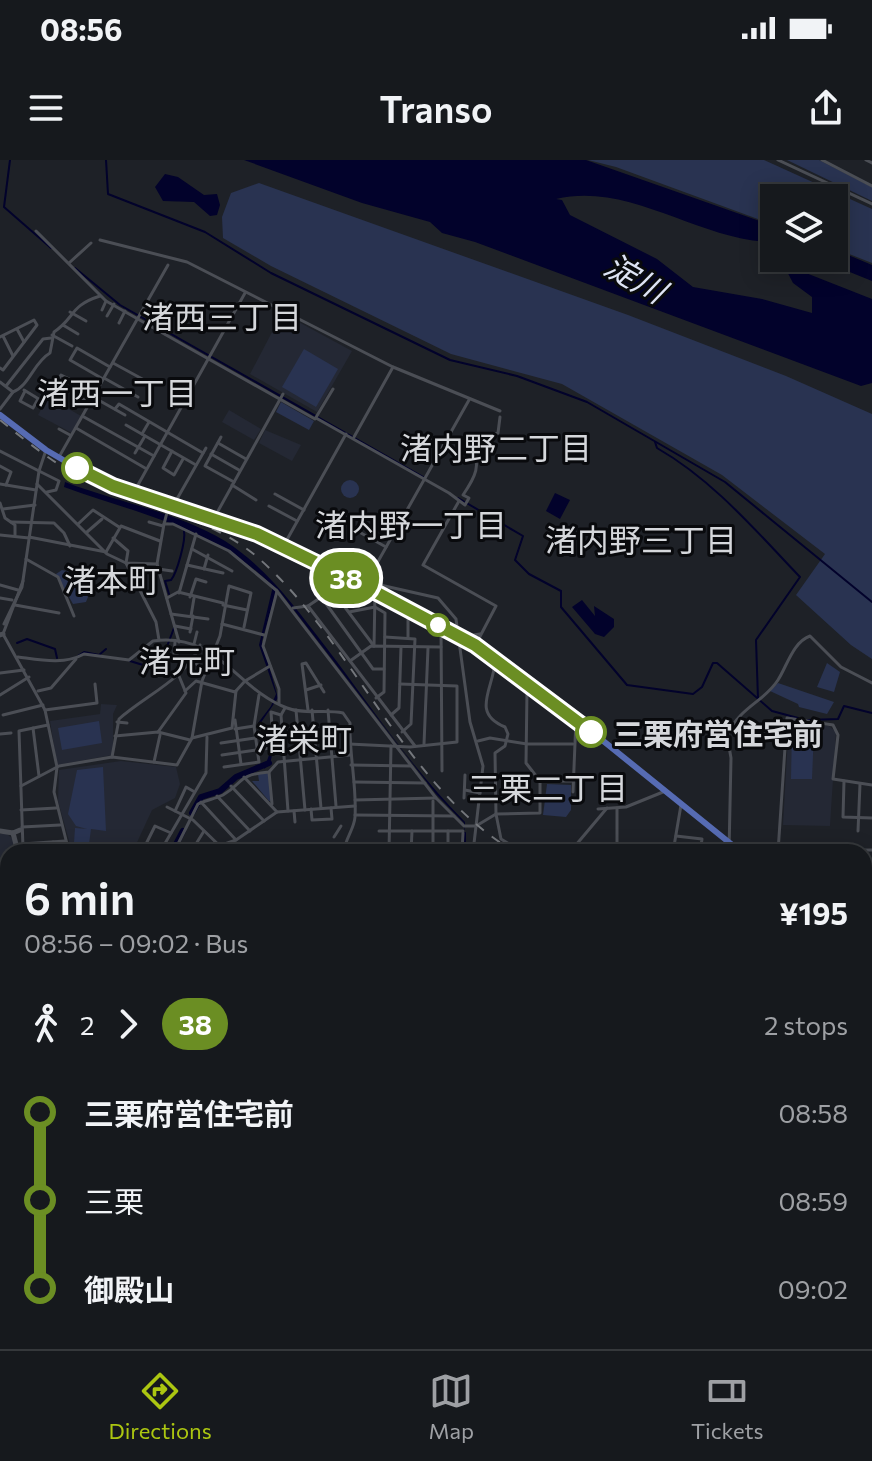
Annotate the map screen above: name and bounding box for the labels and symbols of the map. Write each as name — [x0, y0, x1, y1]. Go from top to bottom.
water label: 淀川 — [598, 244, 676, 312]
district label: 渚西三丁目 — [142, 296, 302, 336]
district label: 渚西一丁目 — [37, 372, 197, 412]
district label: 渚内野二丁目 — [400, 427, 592, 467]
unlabelled marker — [62, 453, 92, 483]
district label: 渚内野一丁目 — [315, 504, 507, 544]
district label: 渚内野三丁目 — [545, 519, 737, 559]
line badge: 38 — [310, 552, 382, 604]
district label: 渚本町 — [64, 559, 160, 599]
unlabelled marker — [427, 614, 449, 636]
district label: 渚元町 — [139, 640, 235, 680]
place label: 三栗府営住宅前 — [613, 714, 823, 751]
marker: 三栗府営住宅前 — [576, 717, 606, 747]
district label: 渚栄町 — [256, 718, 352, 758]
district label: 三栗二丁目 — [468, 767, 628, 807]

